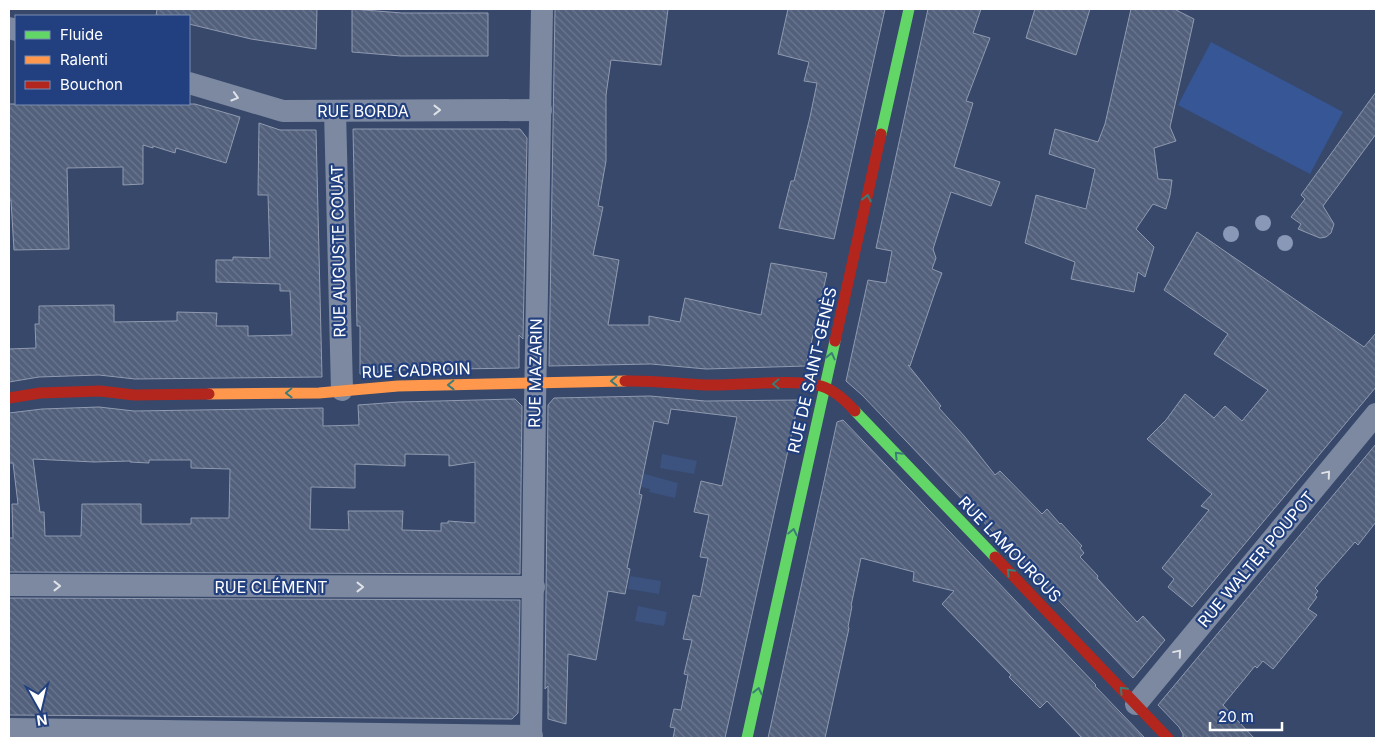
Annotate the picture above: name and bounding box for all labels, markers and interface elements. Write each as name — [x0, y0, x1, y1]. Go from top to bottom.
legend — [15, 15, 190, 105]
text: Fluide — [60, 25, 103, 44]
text: Ralenti — [60, 50, 108, 69]
text: Bouchon — [60, 75, 123, 94]
one-way arrow — [231, 91, 239, 101]
street label: RUE BORDA — [317, 101, 409, 121]
one-way arrow — [434, 105, 441, 115]
street label: RUE AUGUSTE COUAT — [326, 164, 350, 338]
one-way arrow — [861, 193, 872, 202]
street label: RUE DE SAINT-GENÈS — [783, 285, 841, 455]
street label: RUE MAZARIN — [524, 318, 546, 428]
one-way arrow — [825, 352, 836, 361]
street label: RUE CADROIN — [361, 358, 471, 382]
one-way arrow — [609, 376, 617, 386]
one-way arrow — [772, 378, 780, 389]
one-way arrow — [447, 380, 454, 390]
one-way arrow — [285, 388, 292, 398]
one-way arrow — [895, 452, 904, 461]
one-way arrow — [1321, 471, 1330, 480]
street label: RUE WALTER POUPOT — [1193, 487, 1319, 631]
street label: RUE LAMOUROUS — [954, 492, 1066, 606]
one-way arrow — [787, 527, 798, 536]
one-way arrow — [1007, 569, 1016, 578]
street label: RUE CLÉMENT — [214, 577, 328, 597]
one-way arrow — [54, 580, 62, 591]
one-way arrow — [356, 582, 364, 592]
one-way arrow — [1173, 649, 1182, 658]
north arrow — [15, 682, 65, 732]
one-way arrow — [752, 686, 763, 695]
one-way arrow — [1120, 686, 1129, 695]
scale bar — [1210, 700, 1282, 732]
text: 20 m — [1218, 707, 1254, 726]
text: N — [35, 711, 48, 730]

